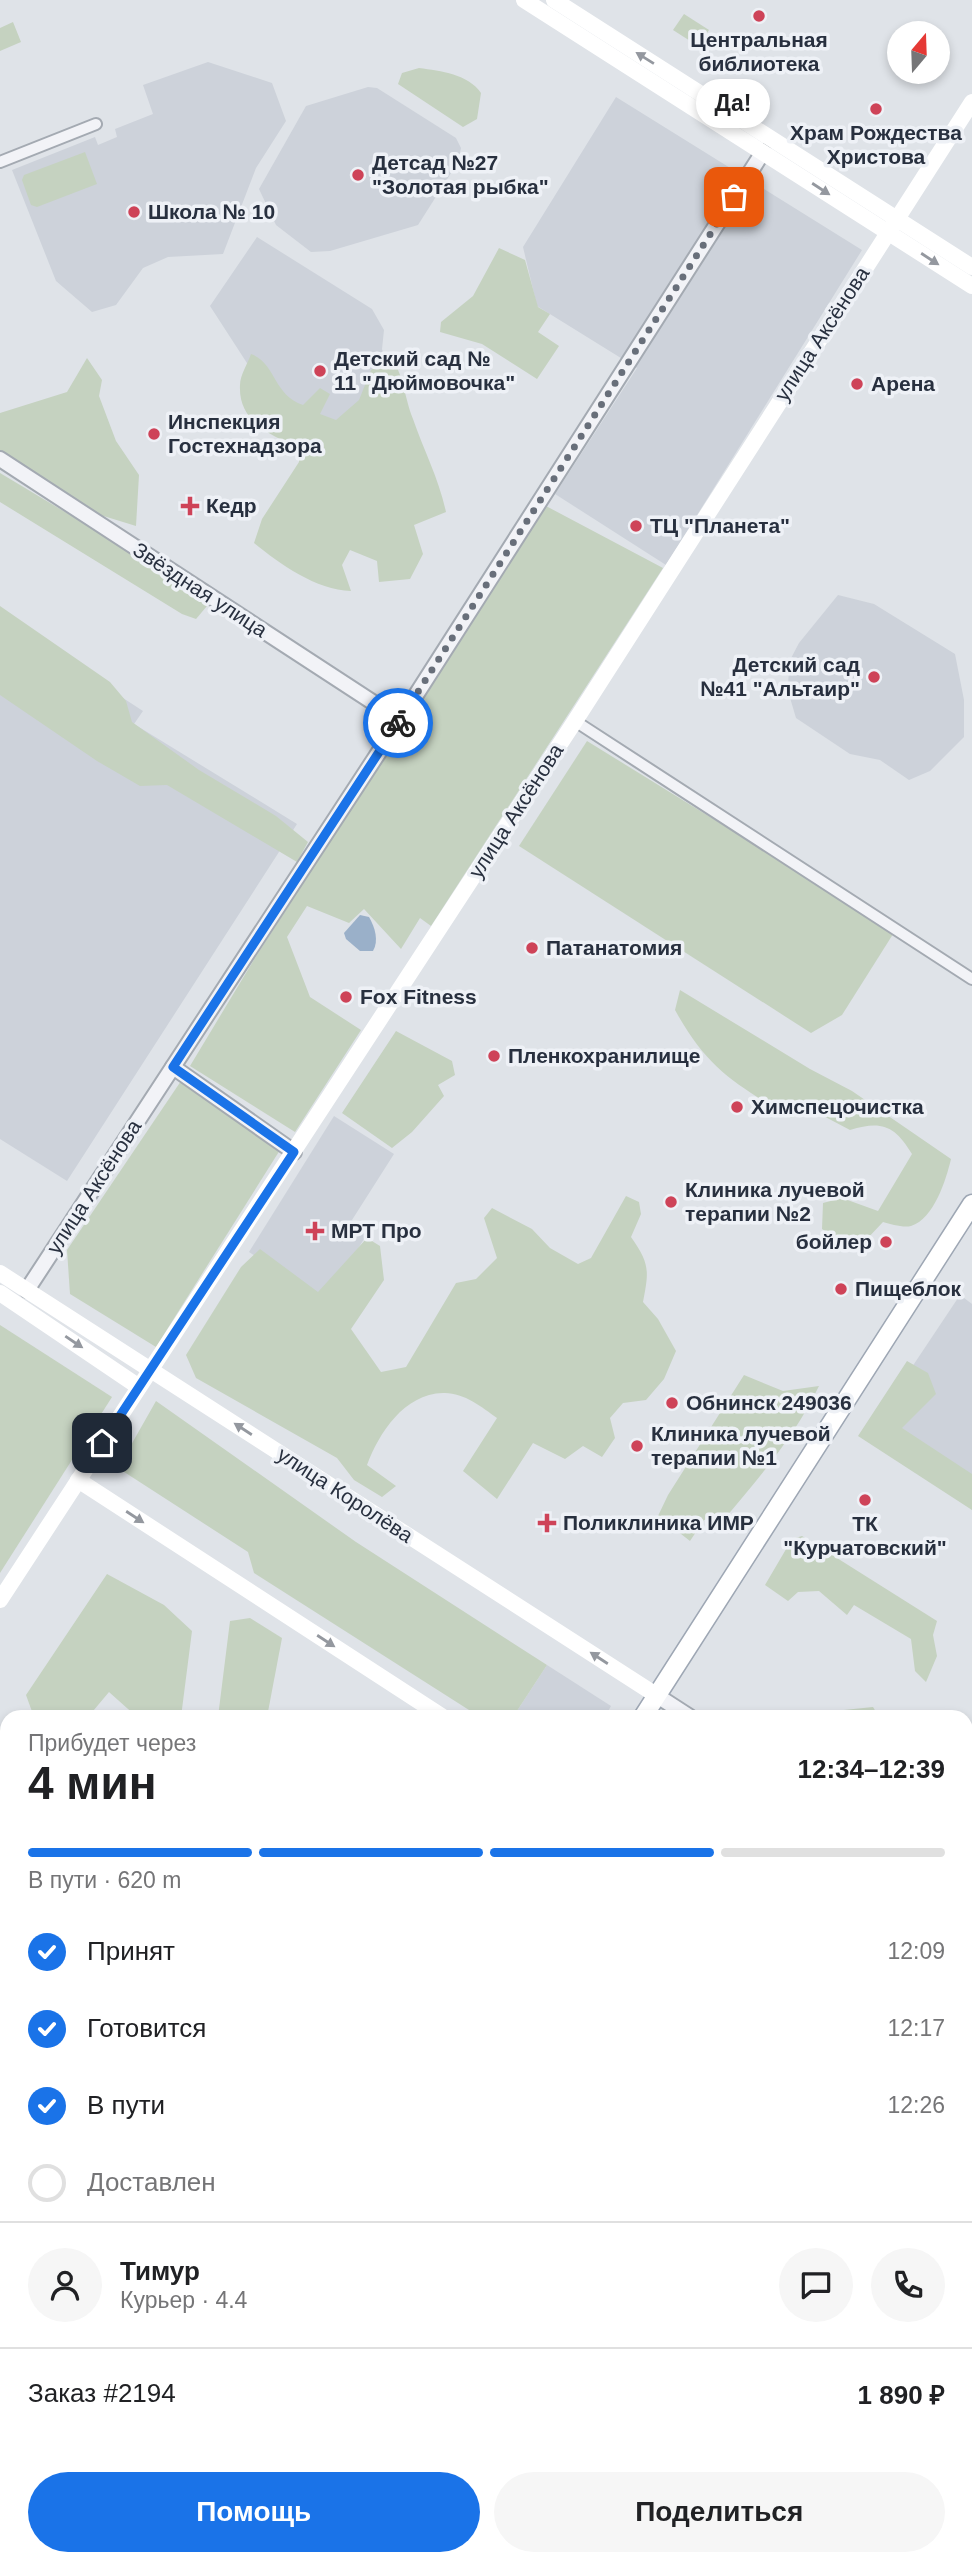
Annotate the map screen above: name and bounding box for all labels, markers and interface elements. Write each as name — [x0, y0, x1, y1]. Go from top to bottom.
marker: Центральная библиотека — [751, 8, 767, 24]
north arrow — [887, 21, 950, 84]
map controls — [887, 21, 950, 84]
place label: Центральная библиотека — [690, 28, 828, 75]
one-way arrow — [635, 51, 655, 64]
callout: Да! — [697, 78, 771, 127]
text: Да! — [715, 90, 751, 116]
marker: Храм Рождества Христова — [868, 101, 884, 117]
place label: Храм Рождества Христова — [790, 121, 962, 168]
place label: Детсад №27 "Золотая рыбка" — [372, 151, 549, 198]
marker: Детсад №27 "Золотая рыбка" — [350, 167, 366, 183]
pin — [704, 167, 764, 227]
icon: bag — [715, 178, 753, 216]
one-way arrow — [811, 182, 830, 195]
place label: Школа № 10 — [148, 200, 275, 223]
marker: Школа № 10 — [126, 204, 142, 220]
one-way arrow — [920, 252, 940, 265]
street label: улица Аксёнова — [770, 262, 874, 405]
place label: Детский сад № 11 "Дюймовочка" — [334, 347, 515, 394]
marker: Детский сад № 11 "Дюймовочка" — [312, 363, 328, 379]
place label: Арена — [871, 372, 935, 395]
marker: Арена — [849, 376, 865, 392]
place label: Инспекция Гостехнадзора — [168, 410, 322, 457]
marker: Инспекция Гостехнадзора — [146, 426, 162, 442]
place label: Кедр — [206, 494, 257, 517]
marker: Кедр — [180, 496, 200, 516]
place label: ТЦ "Планета" — [650, 514, 790, 537]
marker: ТЦ "Планета" — [628, 518, 644, 534]
street label: Звёздная улица — [129, 538, 272, 642]
place label: Детский сад №41 "Альтаир" — [700, 653, 860, 700]
marker: Детский сад №41 "Альтаир" — [866, 669, 882, 685]
courier — [363, 688, 433, 758]
icon: bike — [379, 704, 417, 742]
street label: улица Аксёнова — [464, 739, 568, 882]
place label: Патанатомия — [546, 936, 682, 959]
marker: Патанатомия — [524, 940, 540, 956]
place label: Fox Fitness — [360, 985, 477, 1008]
marker: Fox Fitness — [338, 989, 354, 1005]
place label: Пленкохранилище — [508, 1044, 701, 1067]
marker: Пленкохранилище — [486, 1048, 502, 1064]
place label: Химспецочистка — [751, 1095, 924, 1118]
marker: Химспецочистка — [729, 1099, 745, 1115]
street label: улица Аксёнова — [42, 1115, 146, 1258]
place label: Клиника лучевой терапии №2 — [685, 1178, 865, 1225]
marker: Клиника лучевой терапии №2 — [663, 1194, 679, 1210]
place label: МРТ Про — [331, 1219, 422, 1242]
marker: МРТ Про — [305, 1221, 325, 1241]
place label: бойлер — [796, 1230, 872, 1253]
marker: бойлер — [878, 1234, 894, 1250]
place label: Пищеблок — [855, 1277, 961, 1300]
marker: Пищеблок — [833, 1281, 849, 1297]
one-way arrow — [65, 1335, 83, 1349]
place label: Обнинск 249036 — [686, 1391, 852, 1414]
marker: Обнинск 249036 — [664, 1395, 680, 1411]
pin — [72, 1413, 132, 1473]
place label: Клиника лучевой терапии №1 — [651, 1422, 831, 1469]
one-way arrow — [233, 1423, 252, 1436]
icon: home — [83, 1424, 121, 1462]
marker: Клиника лучевой терапии №1 — [629, 1438, 645, 1454]
street label: улица Королёва — [273, 1442, 418, 1547]
marker: ТК "Курчатовский" — [857, 1492, 873, 1508]
one-way arrow — [125, 1511, 145, 1524]
place label: Поликлиника ИМР — [563, 1511, 754, 1534]
place label: ТК "Курчатовский" — [783, 1512, 947, 1559]
marker: Поликлиника ИМР — [537, 1513, 557, 1533]
one-way arrow — [316, 1635, 336, 1648]
one-way arrow — [589, 1652, 609, 1665]
text: Прибудет через — [28, 1730, 196, 1756]
text: 12:34–12:39 — [798, 1754, 945, 1784]
text: 4 мин — [28, 1757, 156, 1809]
text: В пути · 620 m — [28, 1867, 181, 1893]
icon: check — [28, 1933, 66, 1971]
text: Принят — [87, 1936, 175, 1966]
text: 12:09 — [887, 1938, 945, 1964]
icon: check — [28, 2010, 66, 2048]
text: Готовится — [87, 2013, 206, 2043]
text: 12:17 — [887, 2015, 945, 2041]
icon: check — [28, 2087, 66, 2125]
text: В пути — [87, 2090, 165, 2120]
text: 12:26 — [887, 2092, 945, 2118]
text: Доставлен — [87, 2167, 216, 2197]
button: person — [28, 2248, 102, 2322]
button: chat — [779, 2248, 853, 2322]
button: phone — [871, 2248, 945, 2322]
text: Тимур — [120, 2256, 200, 2286]
text: Курьер · 4.4 — [120, 2287, 247, 2313]
text: Заказ #2194 — [28, 2378, 176, 2408]
text: 1 890 ₽ — [858, 2380, 945, 2410]
button: Помощь — [28, 2472, 480, 2552]
button: Поделиться — [494, 2472, 945, 2552]

